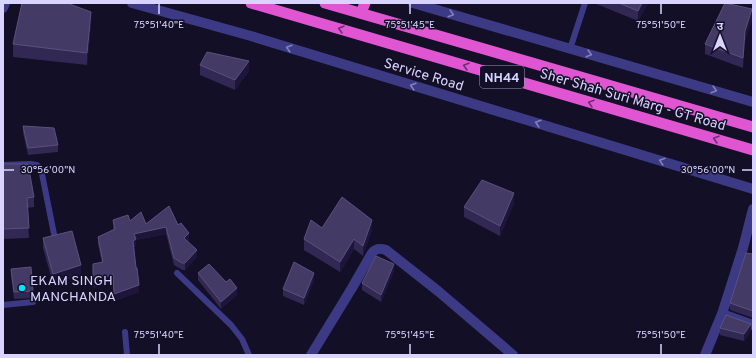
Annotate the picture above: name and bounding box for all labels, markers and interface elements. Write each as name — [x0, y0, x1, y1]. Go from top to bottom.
one-way arrow — [447, 9, 454, 18]
north arrow — [700, 16, 740, 56]
text: 75°51'40"E — [134, 19, 184, 32]
text: 75°51'45"E — [385, 19, 435, 32]
text: 75°51'50"E — [636, 19, 686, 32]
text: उ — [717, 20, 724, 34]
one-way arrow — [338, 26, 345, 34]
one-way arrow — [286, 44, 293, 53]
one-way arrow — [585, 49, 592, 58]
street label: Service Road — [382, 55, 465, 96]
one-way arrow — [463, 62, 470, 71]
road number: NH44 — [480, 66, 524, 88]
street label: Sher Shah Suri Marg - GT Road — [538, 66, 728, 135]
one-way arrow — [410, 82, 417, 91]
one-way arrow — [710, 85, 717, 94]
one-way arrow — [588, 99, 595, 108]
one-way arrow — [534, 119, 541, 128]
one-way arrow — [712, 135, 719, 144]
one-way arrow — [659, 157, 666, 166]
text: 30°56'00"N — [21, 164, 75, 177]
text: 30°56'00"N — [681, 164, 735, 177]
place label: EKAM SINGH MANCHANDA — [30, 273, 116, 306]
marker: EKAM SINGH MANCHANDA — [17, 283, 27, 293]
text: 75°51'40"E — [134, 329, 184, 342]
text: 75°51'45"E — [385, 329, 435, 342]
text: 75°51'50"E — [636, 329, 686, 342]

